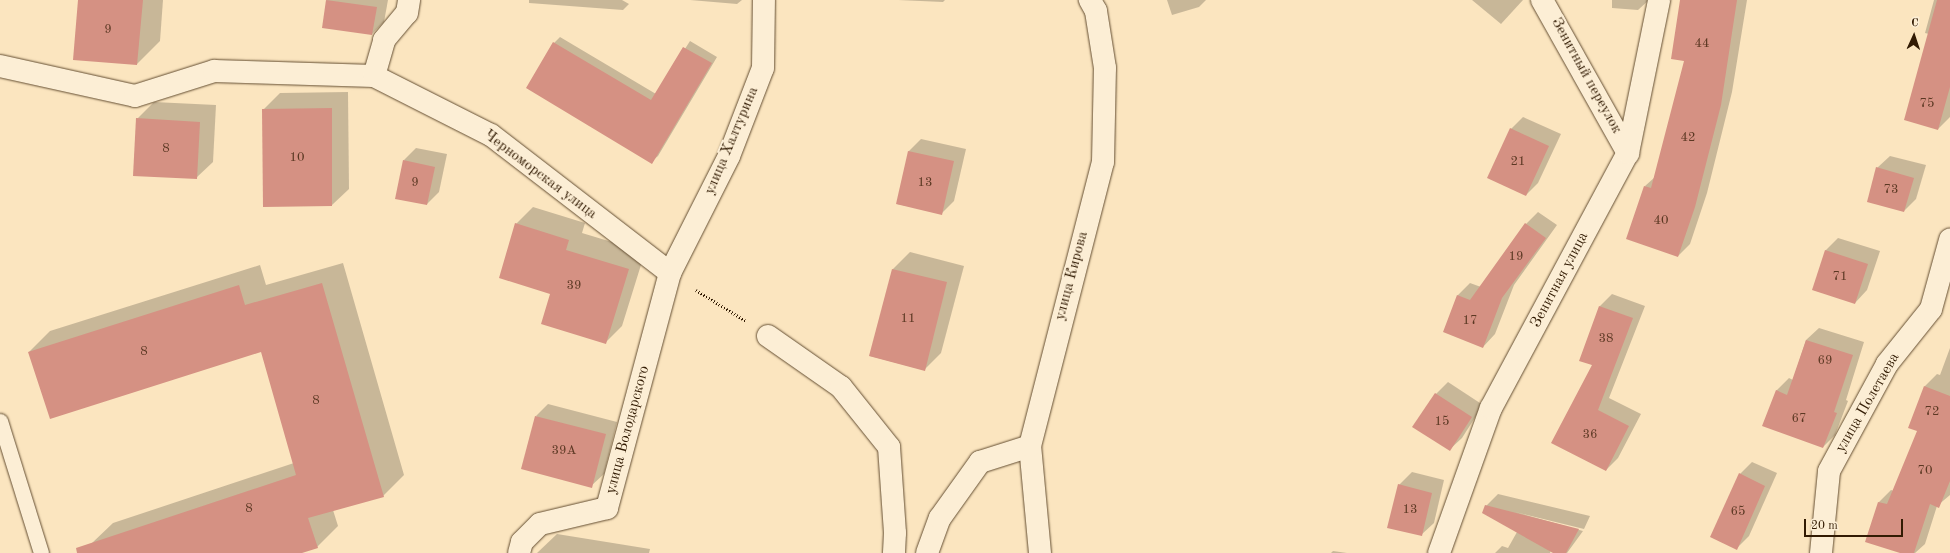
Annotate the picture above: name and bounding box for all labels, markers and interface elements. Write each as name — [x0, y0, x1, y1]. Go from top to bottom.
street label: Зенитный переулок — [1547, 15, 1625, 137]
north arrow — [1894, 16, 1934, 56]
text: С — [1911, 18, 1919, 29]
house number: 9 — [104, 22, 112, 38]
house number: 44 — [1694, 36, 1710, 52]
street label: улица Халтурина — [701, 84, 763, 198]
house number: 75 — [1919, 96, 1935, 112]
street label: Черноморская улица — [480, 127, 600, 223]
house number: 42 — [1680, 130, 1696, 146]
house number: 8 — [162, 141, 170, 157]
house number: 10 — [289, 150, 305, 166]
house number: 21 — [1510, 154, 1526, 170]
house number: 9 — [411, 175, 419, 191]
house number: 13 — [917, 175, 933, 191]
house number: 73 — [1883, 182, 1899, 198]
house number: 40 — [1653, 213, 1669, 229]
street label: Зенитная улица — [1527, 229, 1593, 331]
street label: улица Кирова — [1051, 230, 1093, 322]
house number: 19 — [1508, 249, 1524, 265]
house number: 71 — [1832, 269, 1848, 285]
house number: 39 — [566, 278, 582, 294]
house number: 11 — [900, 311, 916, 327]
house number: 17 — [1462, 313, 1478, 329]
house number: 38 — [1598, 331, 1614, 347]
house number: 8 — [140, 344, 148, 360]
street label: улица Полетаева — [1832, 350, 1904, 456]
house number: 69 — [1817, 353, 1833, 369]
street label: улица Володарского — [602, 364, 654, 496]
house number: 8 — [312, 393, 320, 409]
house number: 72 — [1924, 404, 1940, 420]
house number: 67 — [1791, 411, 1807, 427]
house number: 15 — [1434, 414, 1450, 430]
house number: 36 — [1582, 427, 1598, 443]
house number: 39А — [551, 443, 577, 459]
house number: 70 — [1917, 463, 1933, 479]
house number: 8 — [245, 501, 253, 517]
house number: 13 — [1402, 502, 1418, 518]
house number: 65 — [1730, 504, 1746, 520]
scale bar — [1806, 511, 1905, 537]
text: 20 m — [1811, 520, 1838, 532]

